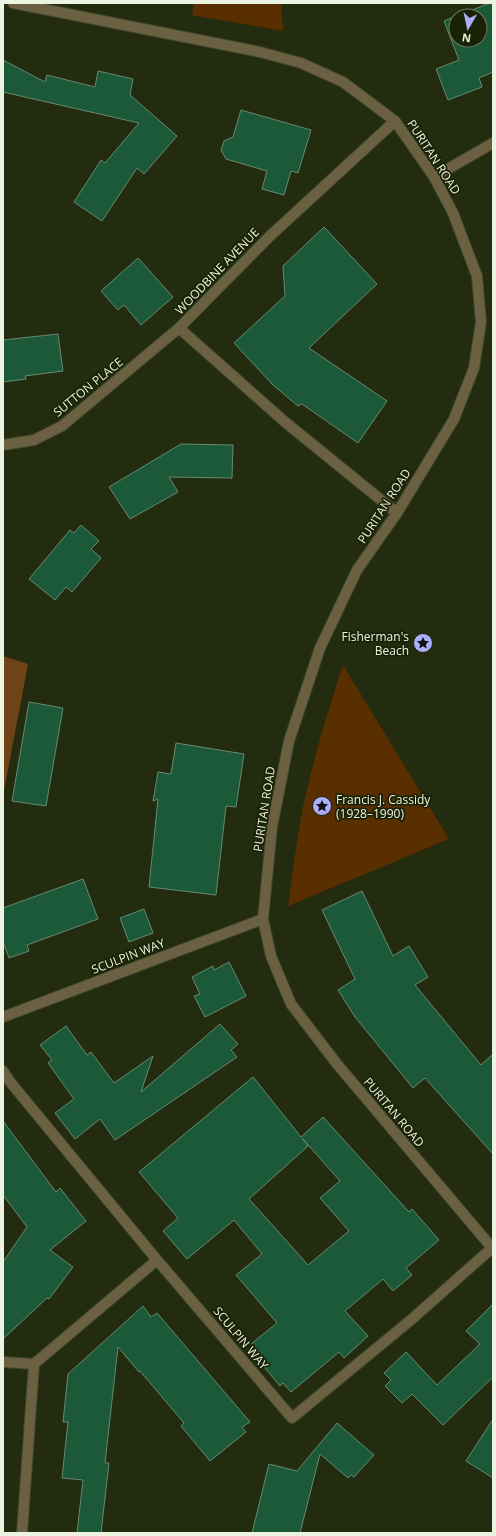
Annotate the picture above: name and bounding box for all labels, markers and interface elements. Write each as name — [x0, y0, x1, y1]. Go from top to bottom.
north arrow — [448, 8, 488, 48]
text: N — [461, 30, 472, 46]
street label: PURITAN ROAD — [403, 116, 465, 198]
street label: WOODBINE AVENUE — [171, 224, 263, 318]
street label: SUTTON PLACE — [49, 354, 127, 420]
street label: PURITAN ROAD — [353, 465, 415, 547]
place label: Fisherman's Beach — [342, 628, 409, 659]
place icon: Fisherman's Beach — [412, 632, 434, 654]
street label: PURITAN ROAD — [249, 765, 279, 853]
place label: Francis J. Cassidy (1928–1990) — [336, 791, 431, 822]
place icon: Francis J. Cassidy (1928–1990) — [311, 795, 333, 817]
street label: SCULPIN WAY — [89, 934, 167, 978]
street label: PURITAN ROAD — [360, 1074, 428, 1150]
street label: SCULPIN WAY — [210, 1303, 273, 1373]

